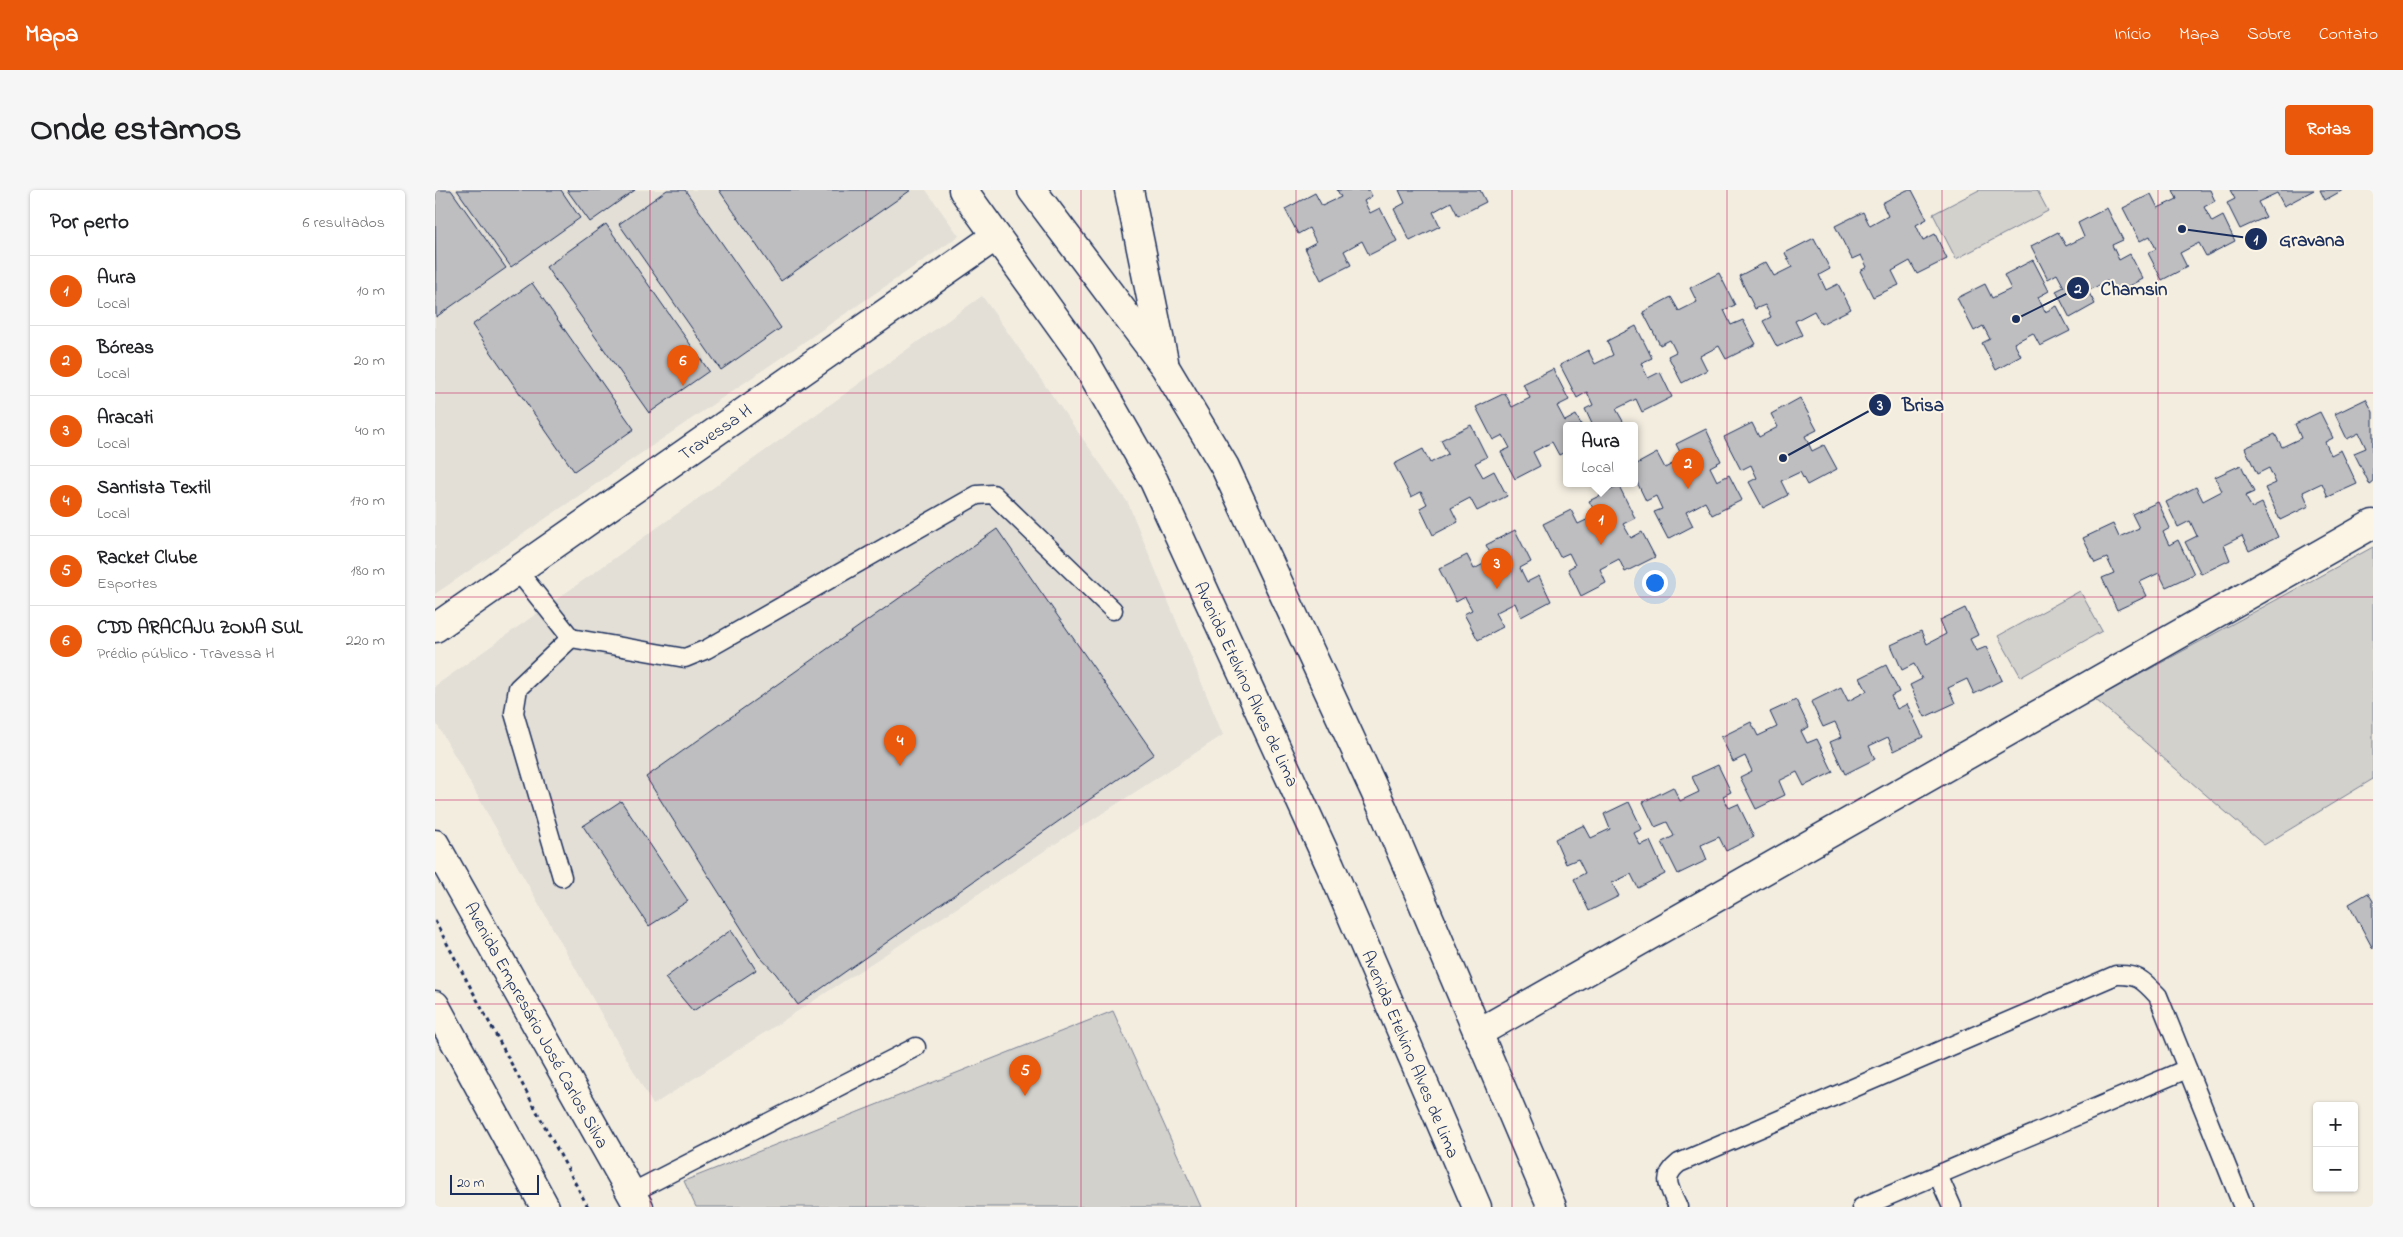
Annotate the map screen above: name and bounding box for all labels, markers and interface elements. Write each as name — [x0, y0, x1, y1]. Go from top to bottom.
text: Mapa — [25, 18, 79, 53]
text: Início — [2114, 22, 2151, 48]
text: Mapa — [2179, 22, 2219, 48]
text: Sobre — [2247, 22, 2291, 48]
text: Contato — [2319, 22, 2378, 48]
text: Onde estamos — [30, 105, 242, 156]
button: Rotas — [2285, 105, 2373, 155]
text: Por perto — [50, 208, 129, 238]
text: 6 resultados — [302, 211, 385, 235]
callout: Gravana — [2244, 222, 2354, 256]
text: Gravana — [2279, 228, 2345, 255]
text: 1 — [2254, 229, 2259, 251]
text: Aura — [97, 265, 136, 292]
callout: Chamsin — [2066, 271, 2178, 305]
text: Chamsin — [2101, 277, 2167, 304]
text: 2 — [2073, 278, 2082, 300]
text: 1 — [63, 279, 69, 303]
text: 10 m — [357, 279, 385, 303]
text: Local — [97, 292, 130, 316]
text: Bóreas — [97, 335, 154, 362]
pin: 6 — [667, 345, 699, 386]
text: 2 — [62, 349, 70, 373]
text: 20 m — [354, 349, 385, 373]
text: Local — [97, 362, 130, 386]
callout: Brisa — [1867, 388, 1954, 422]
text: Brisa — [1901, 393, 1944, 420]
text: 3 — [1876, 395, 1883, 417]
street label: Travessa H — [674, 399, 758, 468]
text: Aracati — [97, 405, 153, 432]
text: 3 — [63, 419, 69, 443]
text: 40 m — [355, 419, 385, 443]
popup — [1563, 422, 1638, 487]
text: Aura — [1581, 429, 1620, 456]
text: Local — [97, 432, 130, 456]
pin: 2 — [1672, 448, 1704, 489]
text: Local — [1581, 456, 1614, 480]
text: Santista Textil — [97, 475, 211, 502]
text: 4 — [63, 489, 69, 513]
text: 170 m — [350, 489, 385, 513]
text: Local — [97, 502, 130, 526]
pin: 1 — [1585, 504, 1617, 545]
text: Racket Clube — [97, 545, 197, 572]
pin: 3 — [1481, 548, 1513, 589]
text: 5 — [61, 559, 71, 583]
text: 180 m — [351, 559, 385, 583]
your location — [1642, 570, 1668, 596]
text: Esportes — [97, 572, 158, 596]
street label: Avenida Etelvino Alves de Lima — [1186, 578, 1304, 792]
text: CDD ARACAJU ZONA SUL — [97, 615, 303, 642]
text: 6 — [62, 629, 70, 653]
text: 220 m — [346, 629, 385, 653]
text: Prédio público · Travessa H — [97, 642, 275, 666]
pin: 4 — [884, 725, 916, 766]
street label: Avenida Empresário José Carlos Silva — [457, 898, 614, 1154]
street label: Avenida Etelvino Alves de Lima — [1353, 947, 1465, 1163]
pin: 5 — [1009, 1055, 1041, 1096]
map controls — [2313, 1102, 2358, 1192]
button: + — [2313, 1102, 2358, 1147]
button: − — [2313, 1147, 2358, 1192]
scale bar — [450, 1172, 539, 1195]
text: 20 m — [457, 1173, 484, 1194]

